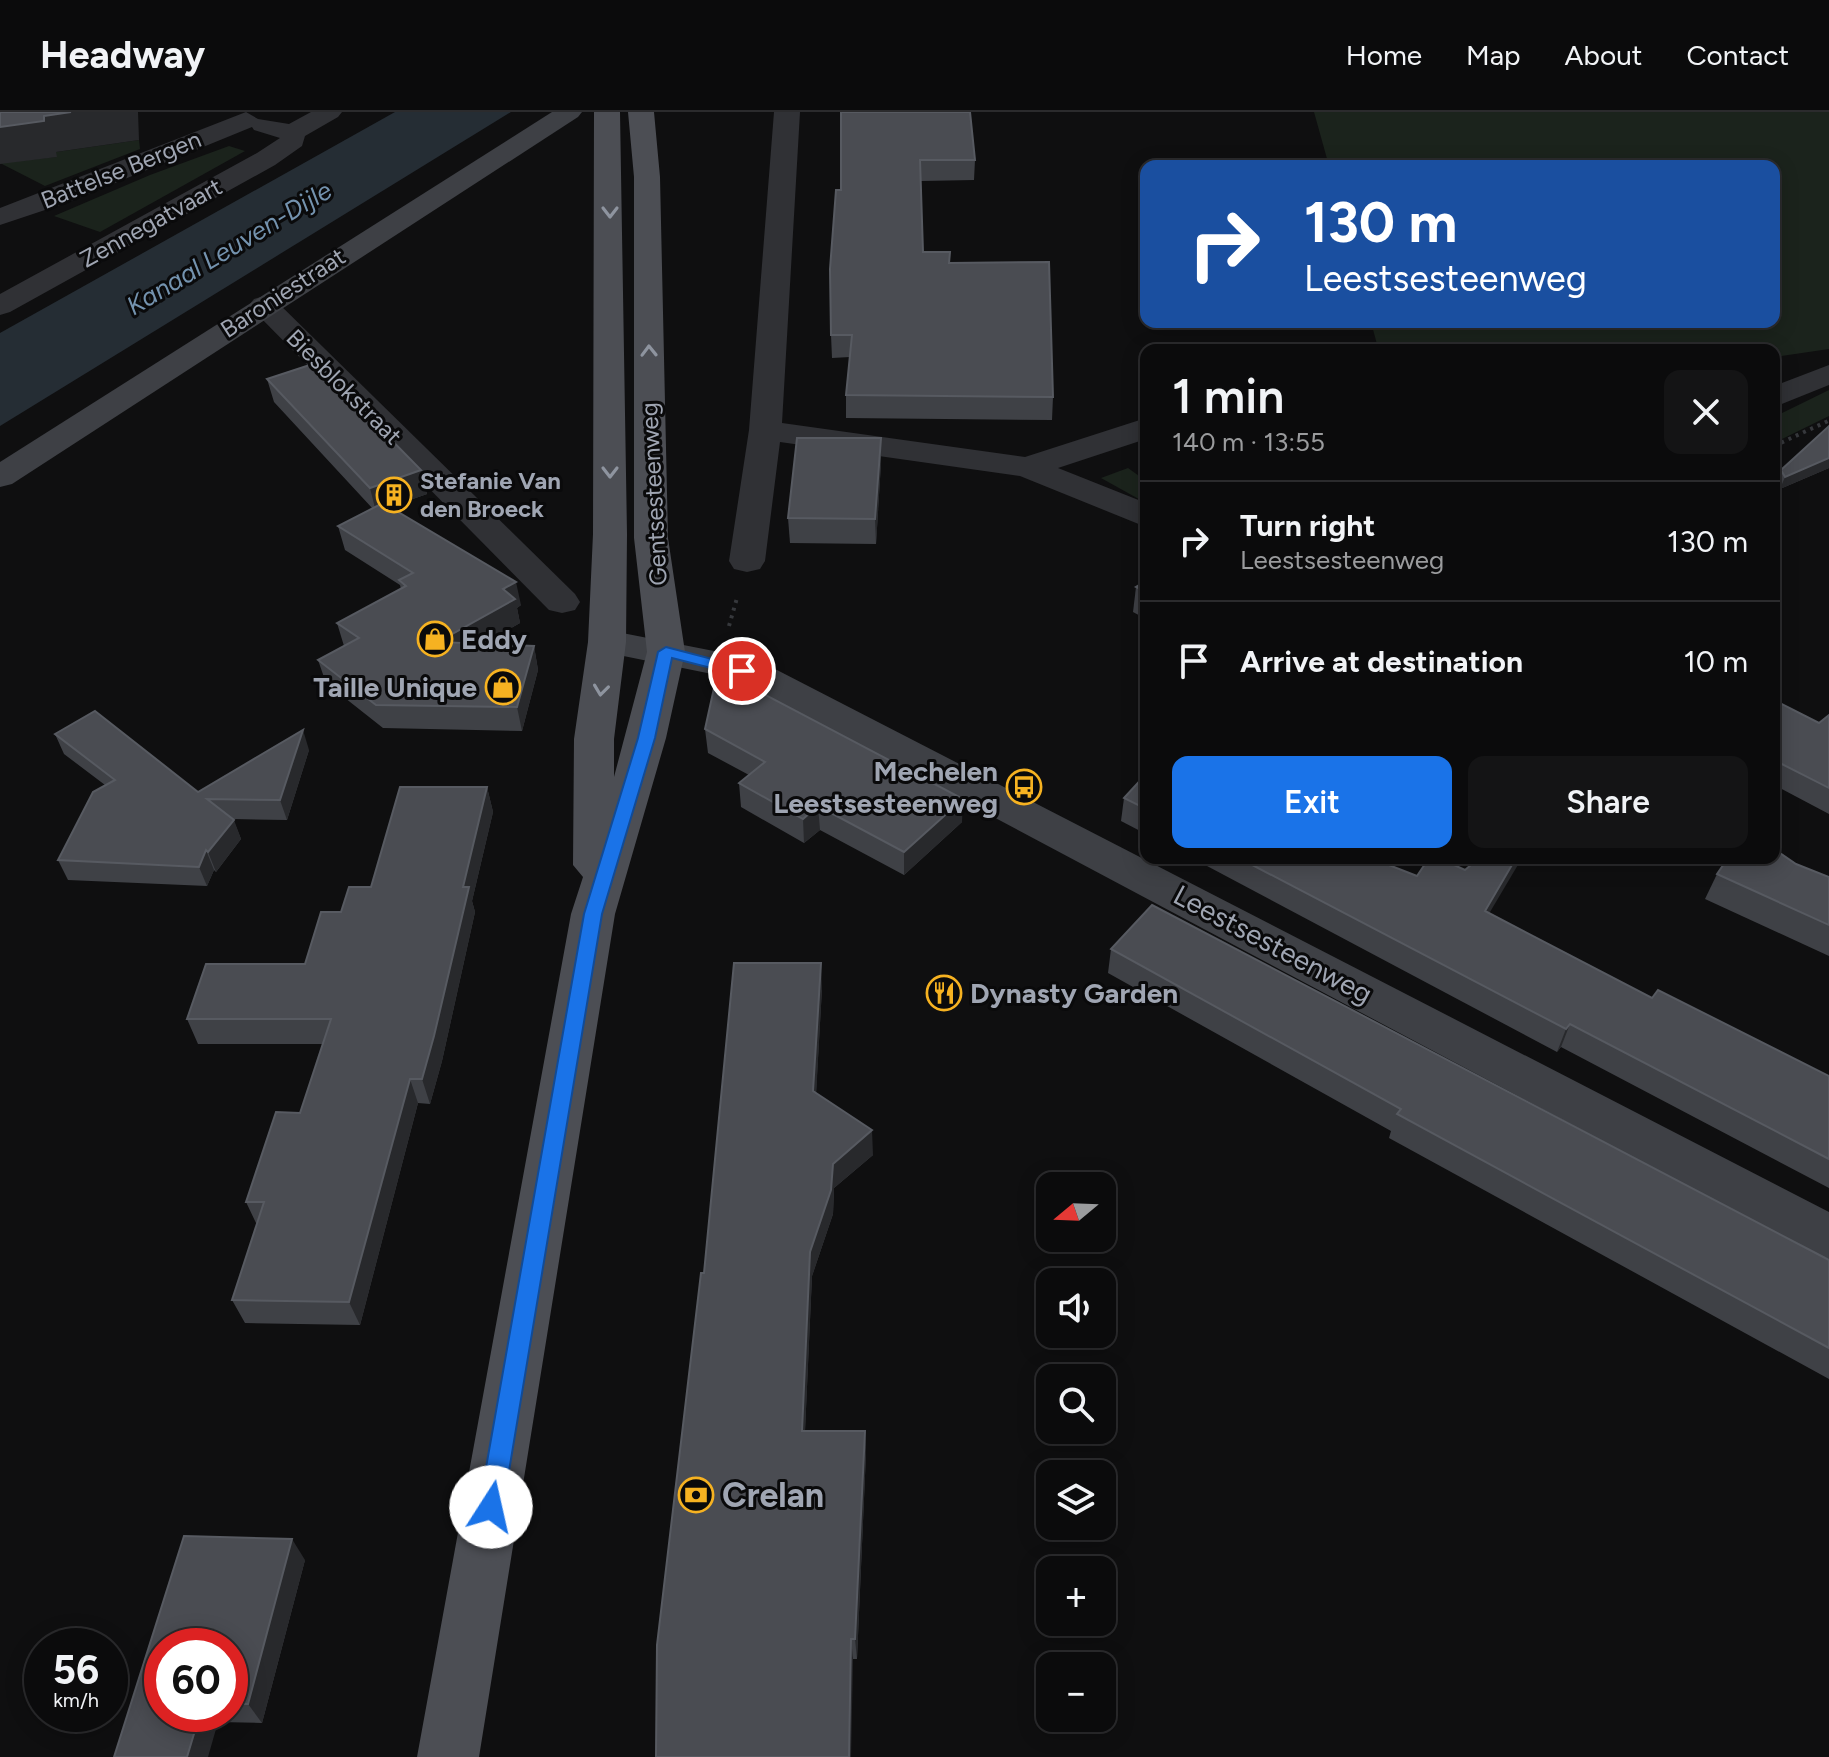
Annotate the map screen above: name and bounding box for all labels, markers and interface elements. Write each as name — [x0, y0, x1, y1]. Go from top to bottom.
text: Headway — [40, 32, 205, 78]
text: Home — [1346, 38, 1422, 72]
text: Map — [1466, 38, 1521, 72]
text: About — [1565, 38, 1642, 72]
text: Contact — [1686, 38, 1789, 72]
street label: Battelse Bergen — [37, 124, 205, 215]
street label: Zennegatvaart — [75, 172, 227, 273]
water label: Kanaal Leuven-Dijle — [121, 174, 337, 322]
text: 130 m — [1304, 189, 1457, 256]
icon: right — [1172, 192, 1276, 296]
one-way arrow — [601, 206, 619, 219]
street label: Baroniestraat — [215, 241, 351, 344]
text: Leestsesteenweg — [1304, 257, 1587, 300]
street label: Biesblokstraat — [281, 323, 408, 450]
one-way arrow — [640, 344, 658, 357]
text: 1 min — [1172, 367, 1284, 425]
button: close — [1664, 370, 1748, 454]
street label: Gentsesteenweg — [634, 402, 673, 586]
text: 140 m · 13:55 — [1172, 426, 1325, 458]
place label: Stefanie Van den Broeck — [420, 466, 561, 523]
one-way arrow — [601, 466, 619, 479]
building icon: Stefanie Van den Broeck — [375, 476, 413, 514]
text: Turn right — [1240, 507, 1375, 544]
icon: right — [1172, 519, 1216, 563]
text: 130 m — [1667, 523, 1748, 560]
text: Leestsesteenweg — [1240, 544, 1444, 576]
shop icon: Eddy — [416, 620, 454, 658]
place label: Eddy — [461, 622, 528, 656]
pin — [708, 637, 776, 705]
icon: arrive — [1172, 639, 1216, 683]
text: Arrive at destination — [1240, 643, 1523, 680]
text: 10 m — [1683, 643, 1748, 680]
icon: arrive — [720, 649, 764, 693]
shop icon: Taille Unique — [484, 668, 522, 706]
place label: Taille Unique — [313, 670, 477, 704]
one-way arrow — [592, 684, 609, 697]
place label: Mechelen Leestsesteenweg — [773, 754, 998, 820]
button: Exit — [1172, 756, 1452, 848]
button: Share — [1468, 756, 1748, 848]
bus stop icon: Mechelen Leestsesteenweg — [1005, 768, 1043, 806]
street label: Leestsesteenweg — [1168, 877, 1378, 1011]
restaurant icon: Dynasty Garden — [925, 974, 963, 1012]
place label: Dynasty Garden — [970, 976, 1178, 1010]
north arrow — [1036, 1172, 1116, 1252]
map controls — [1036, 1172, 1116, 1732]
button: sound — [1036, 1268, 1116, 1348]
button: search — [1036, 1364, 1116, 1444]
button: layers — [1036, 1460, 1116, 1540]
position arrow — [449, 1465, 533, 1549]
place label: Crelan — [722, 1475, 824, 1516]
bank icon: Crelan — [677, 1476, 715, 1514]
button: + — [1036, 1556, 1116, 1636]
speed limit sign: 60 — [144, 1628, 248, 1732]
text: 56 — [53, 1646, 99, 1694]
button: − — [1036, 1652, 1116, 1732]
text: km/h — [53, 1688, 99, 1712]

